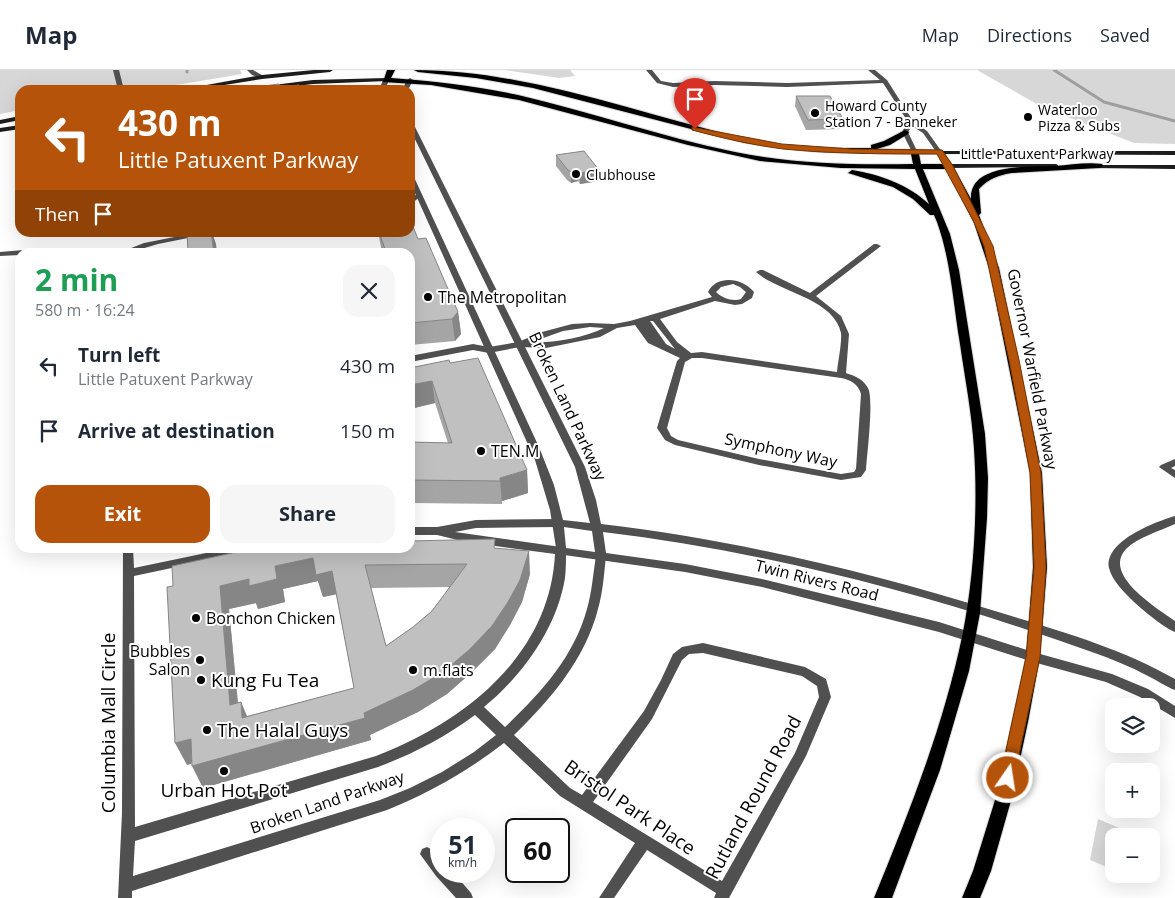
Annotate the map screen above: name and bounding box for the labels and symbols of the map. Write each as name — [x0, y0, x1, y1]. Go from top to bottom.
pin — [674, 78, 716, 129]
place label: Howard County Station 7 - Banneker — [825, 96, 957, 131]
place label: Waterloo Pizza & Subs — [1038, 100, 1120, 135]
marker: Howard County Station 7 - Banneker — [809, 107, 821, 119]
marker: Waterloo Pizza & Subs — [1022, 111, 1034, 123]
street label: Little Patuxent Parkway — [961, 144, 1114, 163]
place label: Clubhouse — [586, 165, 656, 184]
marker: Clubhouse — [570, 168, 582, 180]
street label: Governor Warfield Parkway — [1003, 267, 1063, 472]
place label: The Metropolitan — [438, 286, 567, 308]
marker: The Metropolitan — [422, 291, 434, 303]
street label: Broken Land Parkway — [524, 328, 613, 485]
street label: Symphony Way — [723, 427, 840, 473]
place label: TEN.M — [491, 440, 539, 462]
marker: TEN.M — [475, 445, 487, 457]
street label: Twin Rivers Road — [753, 554, 881, 606]
place label: Bonchon Chicken — [206, 607, 336, 629]
marker: Bonchon Chicken — [190, 612, 202, 624]
street label: Columbia Mall Circle — [95, 633, 121, 813]
place label: Bubbles Salon — [130, 640, 190, 680]
marker: Bubbles Salon — [194, 654, 206, 666]
place label: m.flats — [423, 659, 474, 681]
marker: m.flats — [407, 664, 419, 676]
place label: Kung Fu Tea — [211, 667, 319, 693]
marker: Kung Fu Tea — [195, 674, 207, 686]
street label: Rutland Round Road — [699, 711, 807, 883]
place label: The Halal Guys — [217, 717, 348, 743]
marker: The Halal Guys — [201, 724, 213, 736]
position arrow — [981, 751, 1033, 803]
street label: Bristol Park Place — [559, 753, 701, 861]
marker: Urban Hot Pot — [218, 765, 230, 777]
street label: Broken Land Parkway — [247, 765, 408, 839]
place label: Urban Hot Pot — [160, 777, 288, 803]
speed limit sign: 60 — [505, 818, 570, 883]

